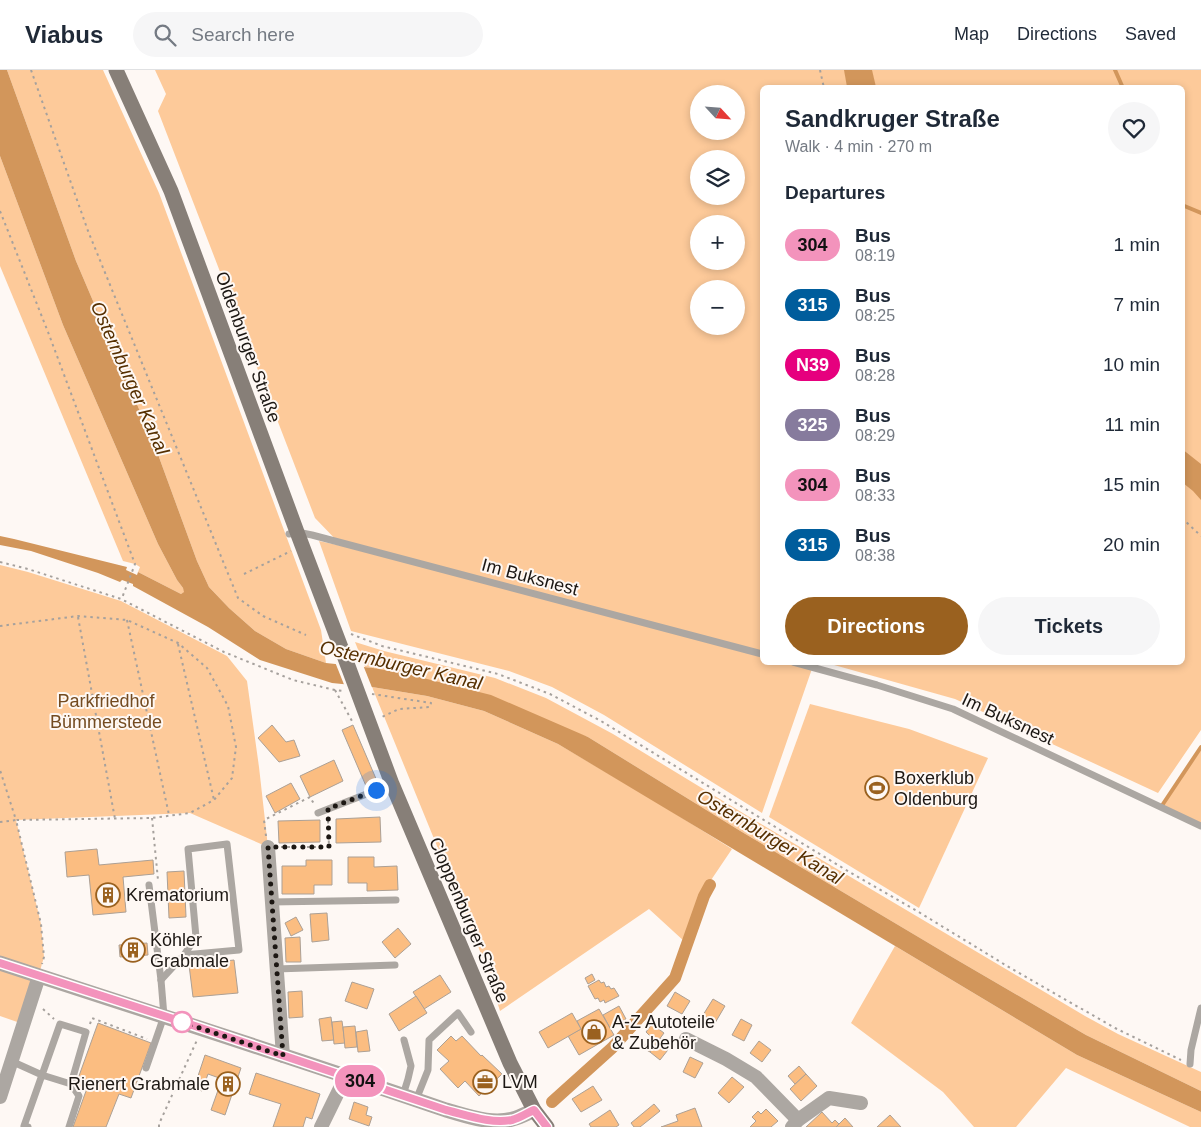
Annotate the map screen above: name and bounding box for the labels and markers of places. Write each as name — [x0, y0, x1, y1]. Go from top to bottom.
place label: Boxerklub Oldenburg — [894, 768, 978, 809]
sports icon: Boxerklub Oldenburg — [864, 775, 890, 801]
building icon: Krematorium — [95, 882, 121, 908]
place label: Krematorium — [126, 885, 229, 905]
place label: Köhler Grabmale — [150, 930, 229, 971]
building icon: Köhler Grabmale — [120, 937, 146, 963]
unlabelled marker — [171, 1011, 193, 1033]
place label: A-Z Autoteile & Zubehör — [612, 1012, 715, 1053]
shop icon: A-Z Autoteile & Zubehör — [581, 1019, 607, 1045]
office icon: LVM — [472, 1069, 498, 1095]
building icon: Rienert Grabmale — [215, 1071, 241, 1097]
place label: LVM — [502, 1072, 538, 1092]
place label: Rienert Grabmale — [68, 1074, 210, 1094]

